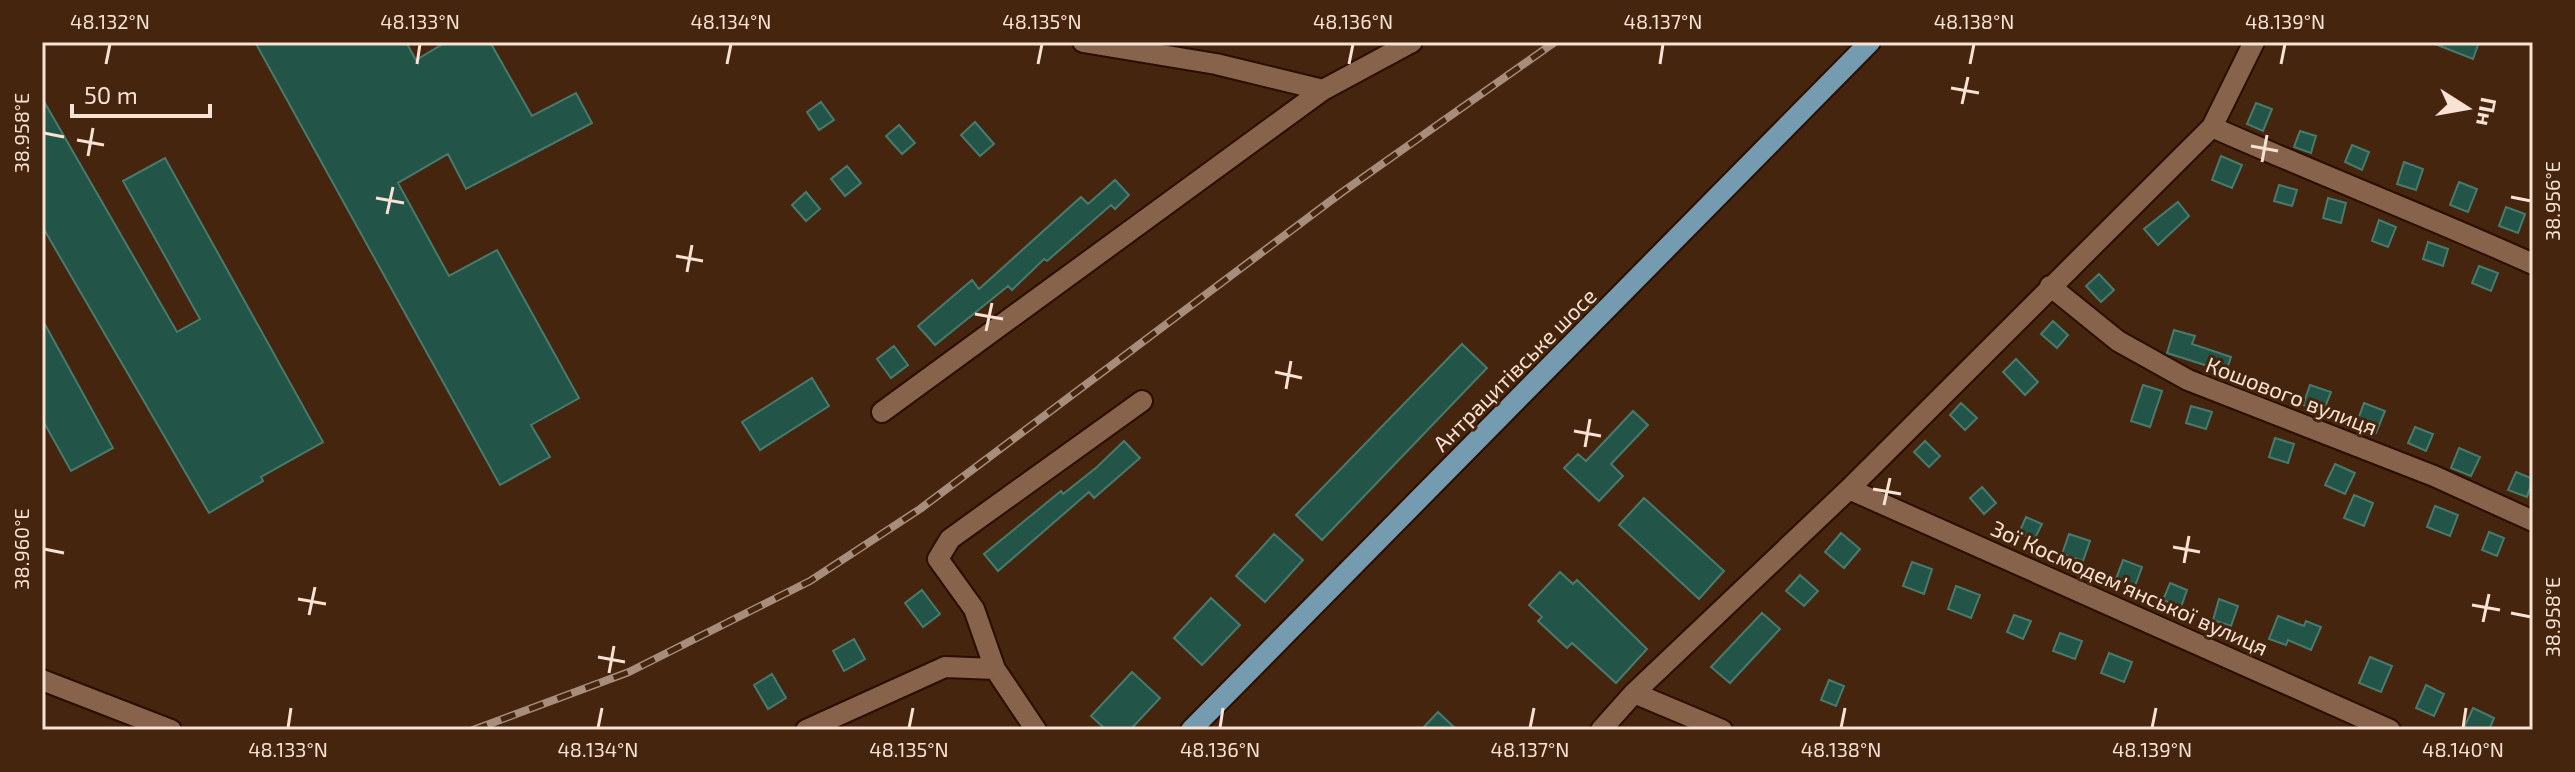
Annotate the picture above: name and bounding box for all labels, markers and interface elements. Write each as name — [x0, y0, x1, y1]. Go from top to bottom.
text: 48.132°N — [70, 9, 150, 33]
text: 48.133°N — [380, 9, 460, 33]
text: 48.134°N — [691, 9, 771, 33]
text: 48.135°N — [1002, 9, 1082, 33]
text: 48.136°N — [1313, 9, 1393, 33]
text: 48.137°N — [1624, 9, 1702, 33]
text: 48.138°N — [1934, 9, 2014, 33]
text: 48.139°N — [2245, 9, 2325, 33]
scale bar — [72, 68, 210, 118]
north arrow — [2427, 68, 2507, 148]
text: 50 m — [84, 80, 138, 109]
text: 38.958°E — [9, 93, 33, 173]
text: Пн — [2472, 95, 2503, 129]
text: 38.956°E — [2540, 161, 2564, 241]
street label: Антрацитівське шосе — [1427, 282, 1601, 456]
street label: Кошового вулиця — [2202, 350, 2381, 441]
text: 38.960°E — [9, 508, 33, 590]
street label: Зої Космодем’янської вулиця — [1987, 514, 2272, 661]
text: 38.958°E — [2540, 577, 2564, 657]
text: 48.133°N — [248, 737, 328, 761]
text: 48.134°N — [558, 737, 638, 761]
text: 48.135°N — [869, 737, 949, 761]
text: 48.136°N — [1180, 737, 1260, 761]
text: 48.137°N — [1491, 737, 1569, 761]
text: 48.138°N — [1801, 737, 1881, 761]
text: 48.139°N — [2112, 737, 2192, 761]
text: 48.140°N — [2422, 737, 2504, 761]

